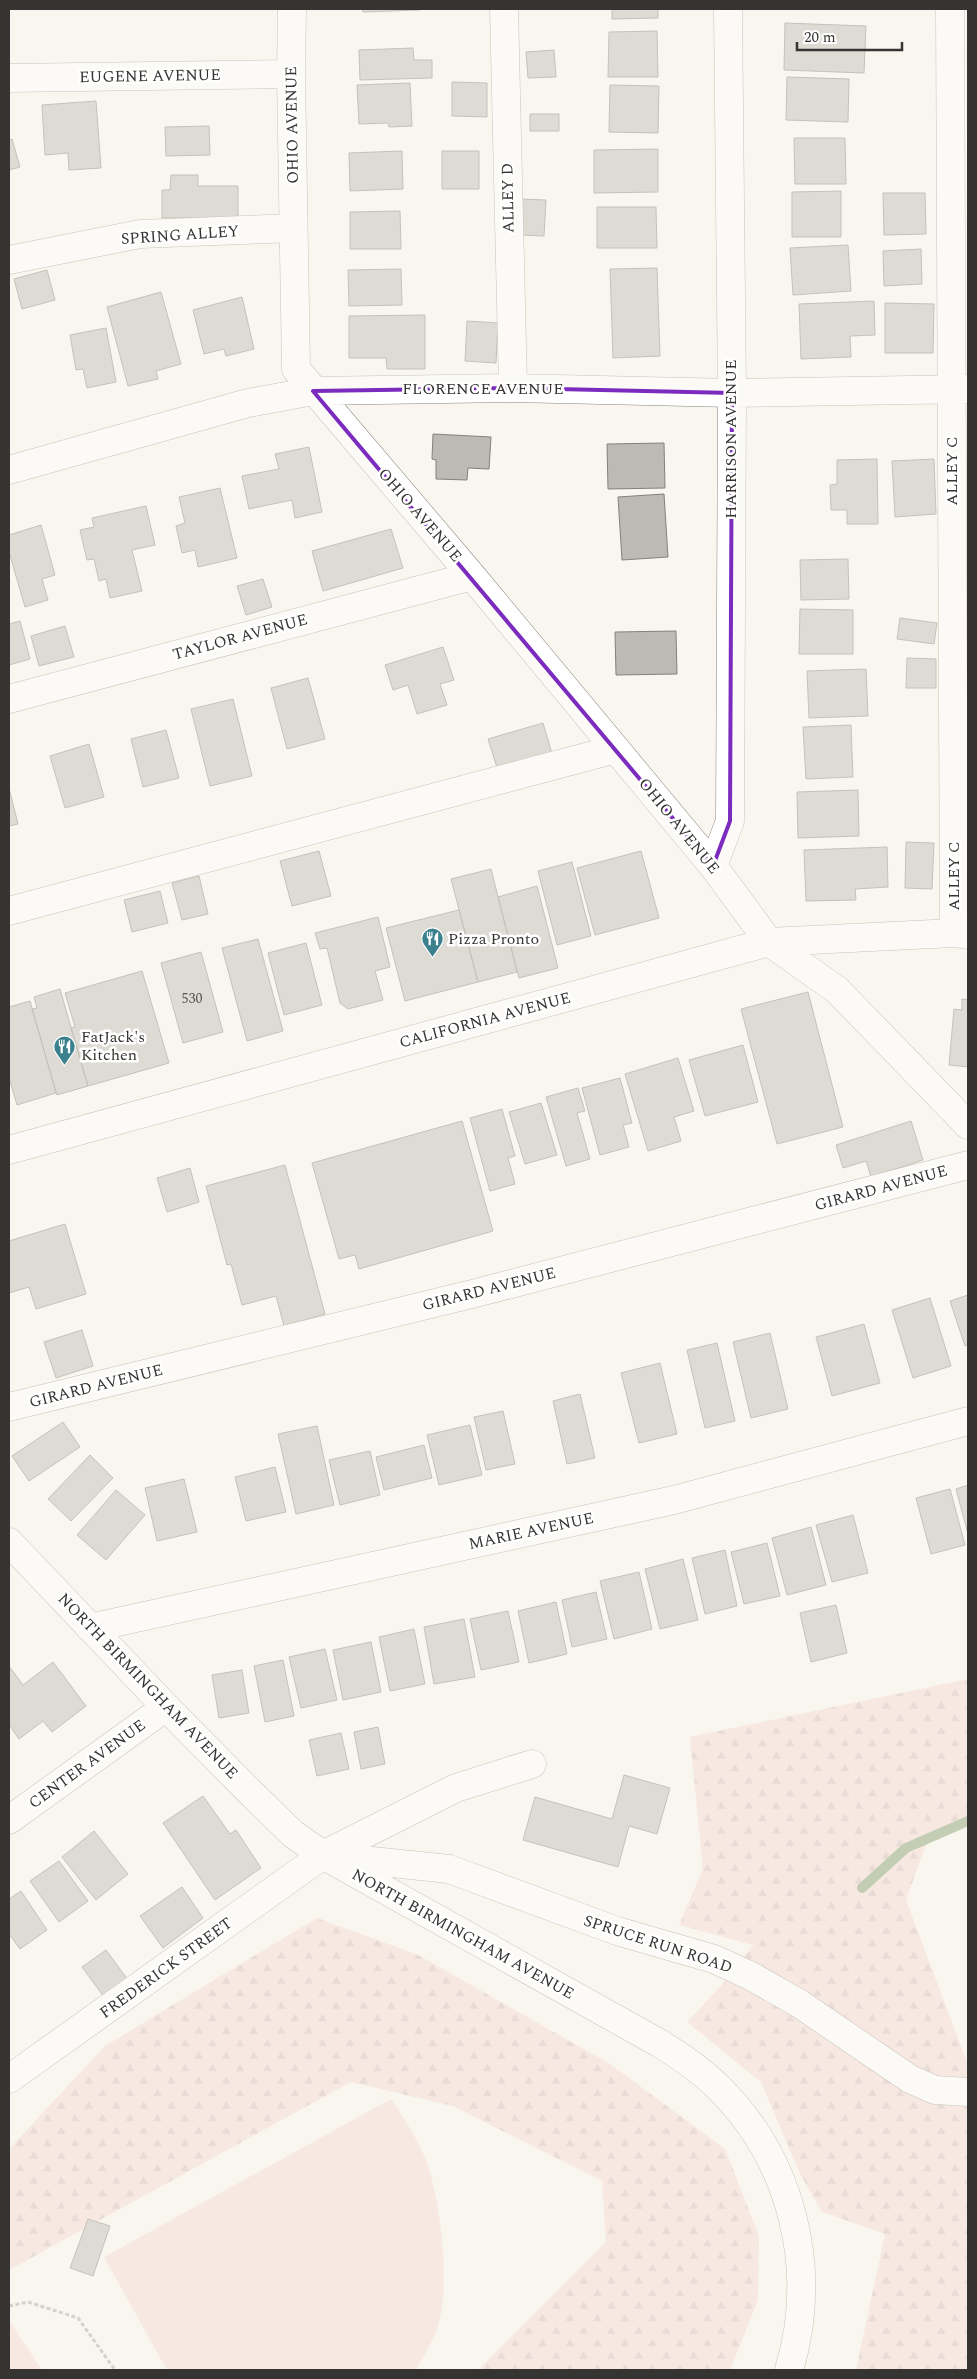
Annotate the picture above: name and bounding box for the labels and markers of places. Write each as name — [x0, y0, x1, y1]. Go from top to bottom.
restaurant icon: Pizza Pronto — [420, 927, 444, 958]
place label: Pizza Pronto — [448, 927, 539, 951]
place label: FatJack's Kitchen — [81, 1025, 145, 1067]
restaurant icon: FatJack's Kitchen — [53, 1034, 77, 1065]

